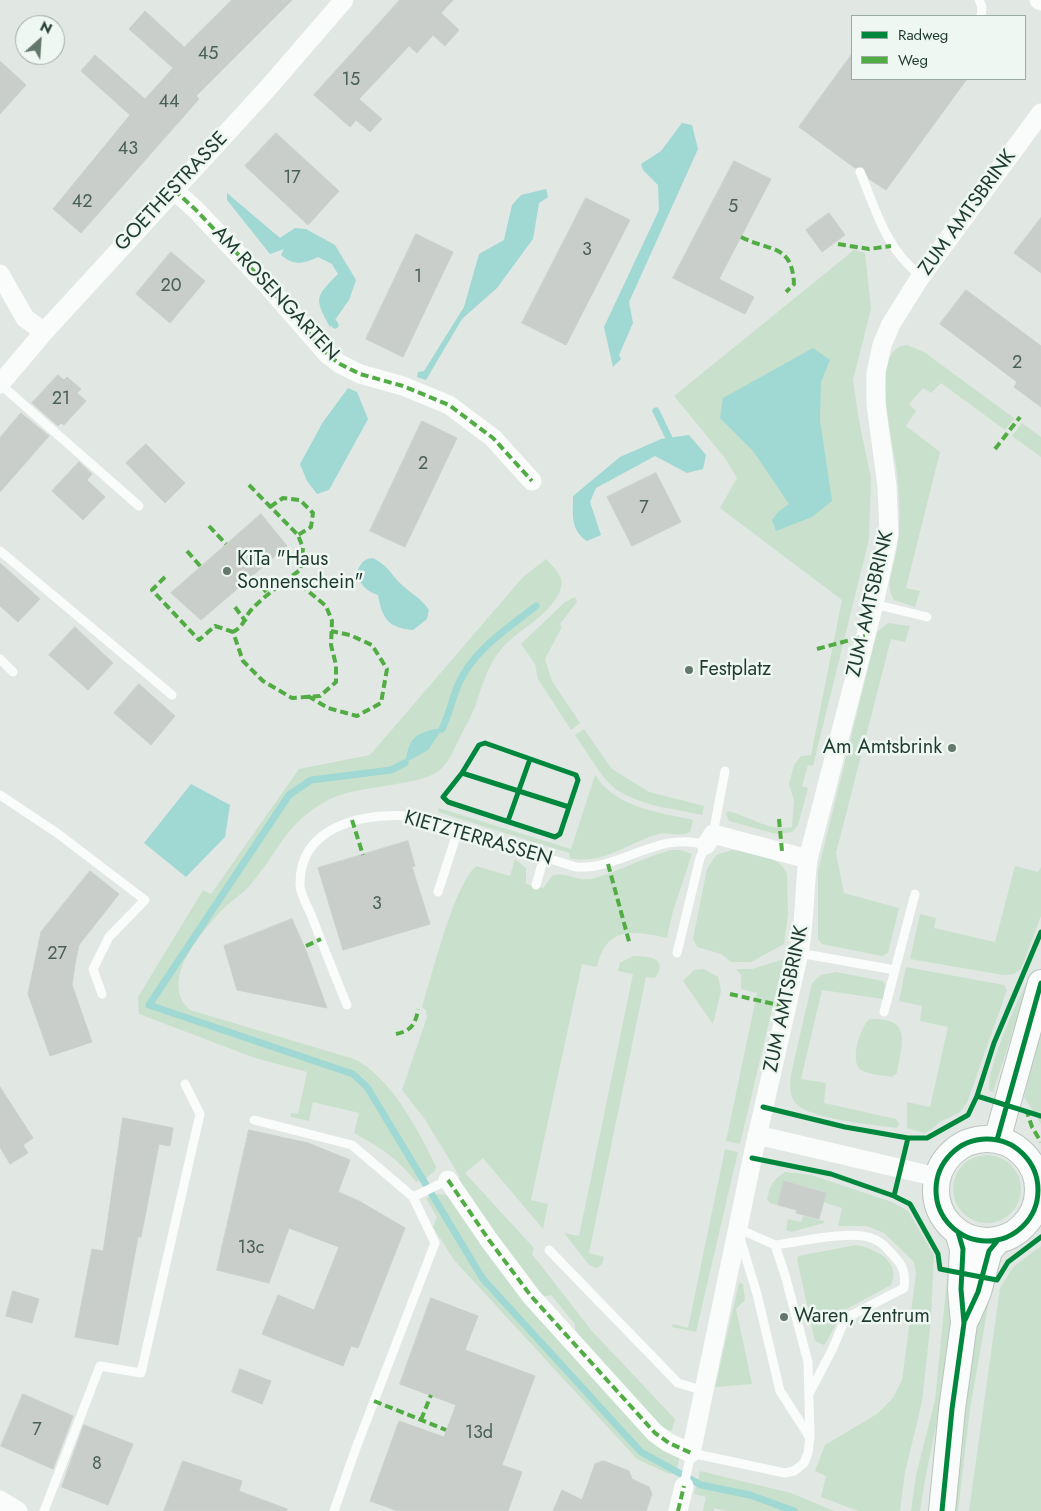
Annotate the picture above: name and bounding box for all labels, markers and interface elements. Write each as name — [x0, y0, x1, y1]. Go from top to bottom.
north arrow — [15, 15, 65, 65]
legend — [851, 15, 1026, 80]
text: N — [37, 16, 56, 39]
text: Radweg — [898, 24, 948, 46]
house number: 45 — [198, 44, 218, 66]
text: Weg — [898, 49, 928, 71]
house number: 15 — [342, 70, 360, 92]
house number: 44 — [159, 92, 179, 114]
street label: GOETHESTRASSE — [111, 127, 233, 257]
house number: 43 — [118, 139, 138, 161]
street label: ZUM AMTSBRINK — [914, 146, 1022, 280]
house number: 17 — [283, 168, 301, 190]
house number: 42 — [72, 192, 92, 214]
house number: 5 — [728, 197, 738, 219]
street label: AM ROSENGARTEN — [207, 222, 343, 366]
house number: 3 — [582, 240, 592, 262]
house number: 1 — [414, 267, 422, 289]
house number: 20 — [160, 276, 182, 298]
house number: 2 — [1012, 353, 1022, 375]
house number: 21 — [52, 389, 70, 411]
house number: 2 — [418, 454, 428, 476]
house number: 7 — [639, 498, 649, 520]
street label: ZUM AMTSBRINK — [843, 529, 899, 679]
place label: KiTa "Haus Sonnenschein" — [237, 548, 363, 595]
marker: KiTa "Haus Sonnenschein" — [221, 565, 233, 577]
place label: Festplatz — [699, 658, 771, 682]
marker: Festplatz — [683, 664, 695, 676]
place label: Am Amtsbrink — [823, 736, 942, 760]
marker: Am Amtsbrink — [946, 742, 958, 754]
street label: KIETZTERRASSEN — [401, 806, 555, 872]
house number: 3 — [372, 894, 382, 916]
street label: ZUM AMTSBRINK — [760, 923, 814, 1075]
house number: 27 — [47, 944, 67, 966]
house number: 13c — [238, 1238, 264, 1260]
place label: Waren, Zentrum — [794, 1305, 930, 1329]
marker: Waren, Zentrum — [778, 1311, 790, 1323]
house number: 7 — [32, 1420, 42, 1442]
house number: 13d — [465, 1423, 493, 1445]
house number: 8 — [92, 1454, 102, 1476]

